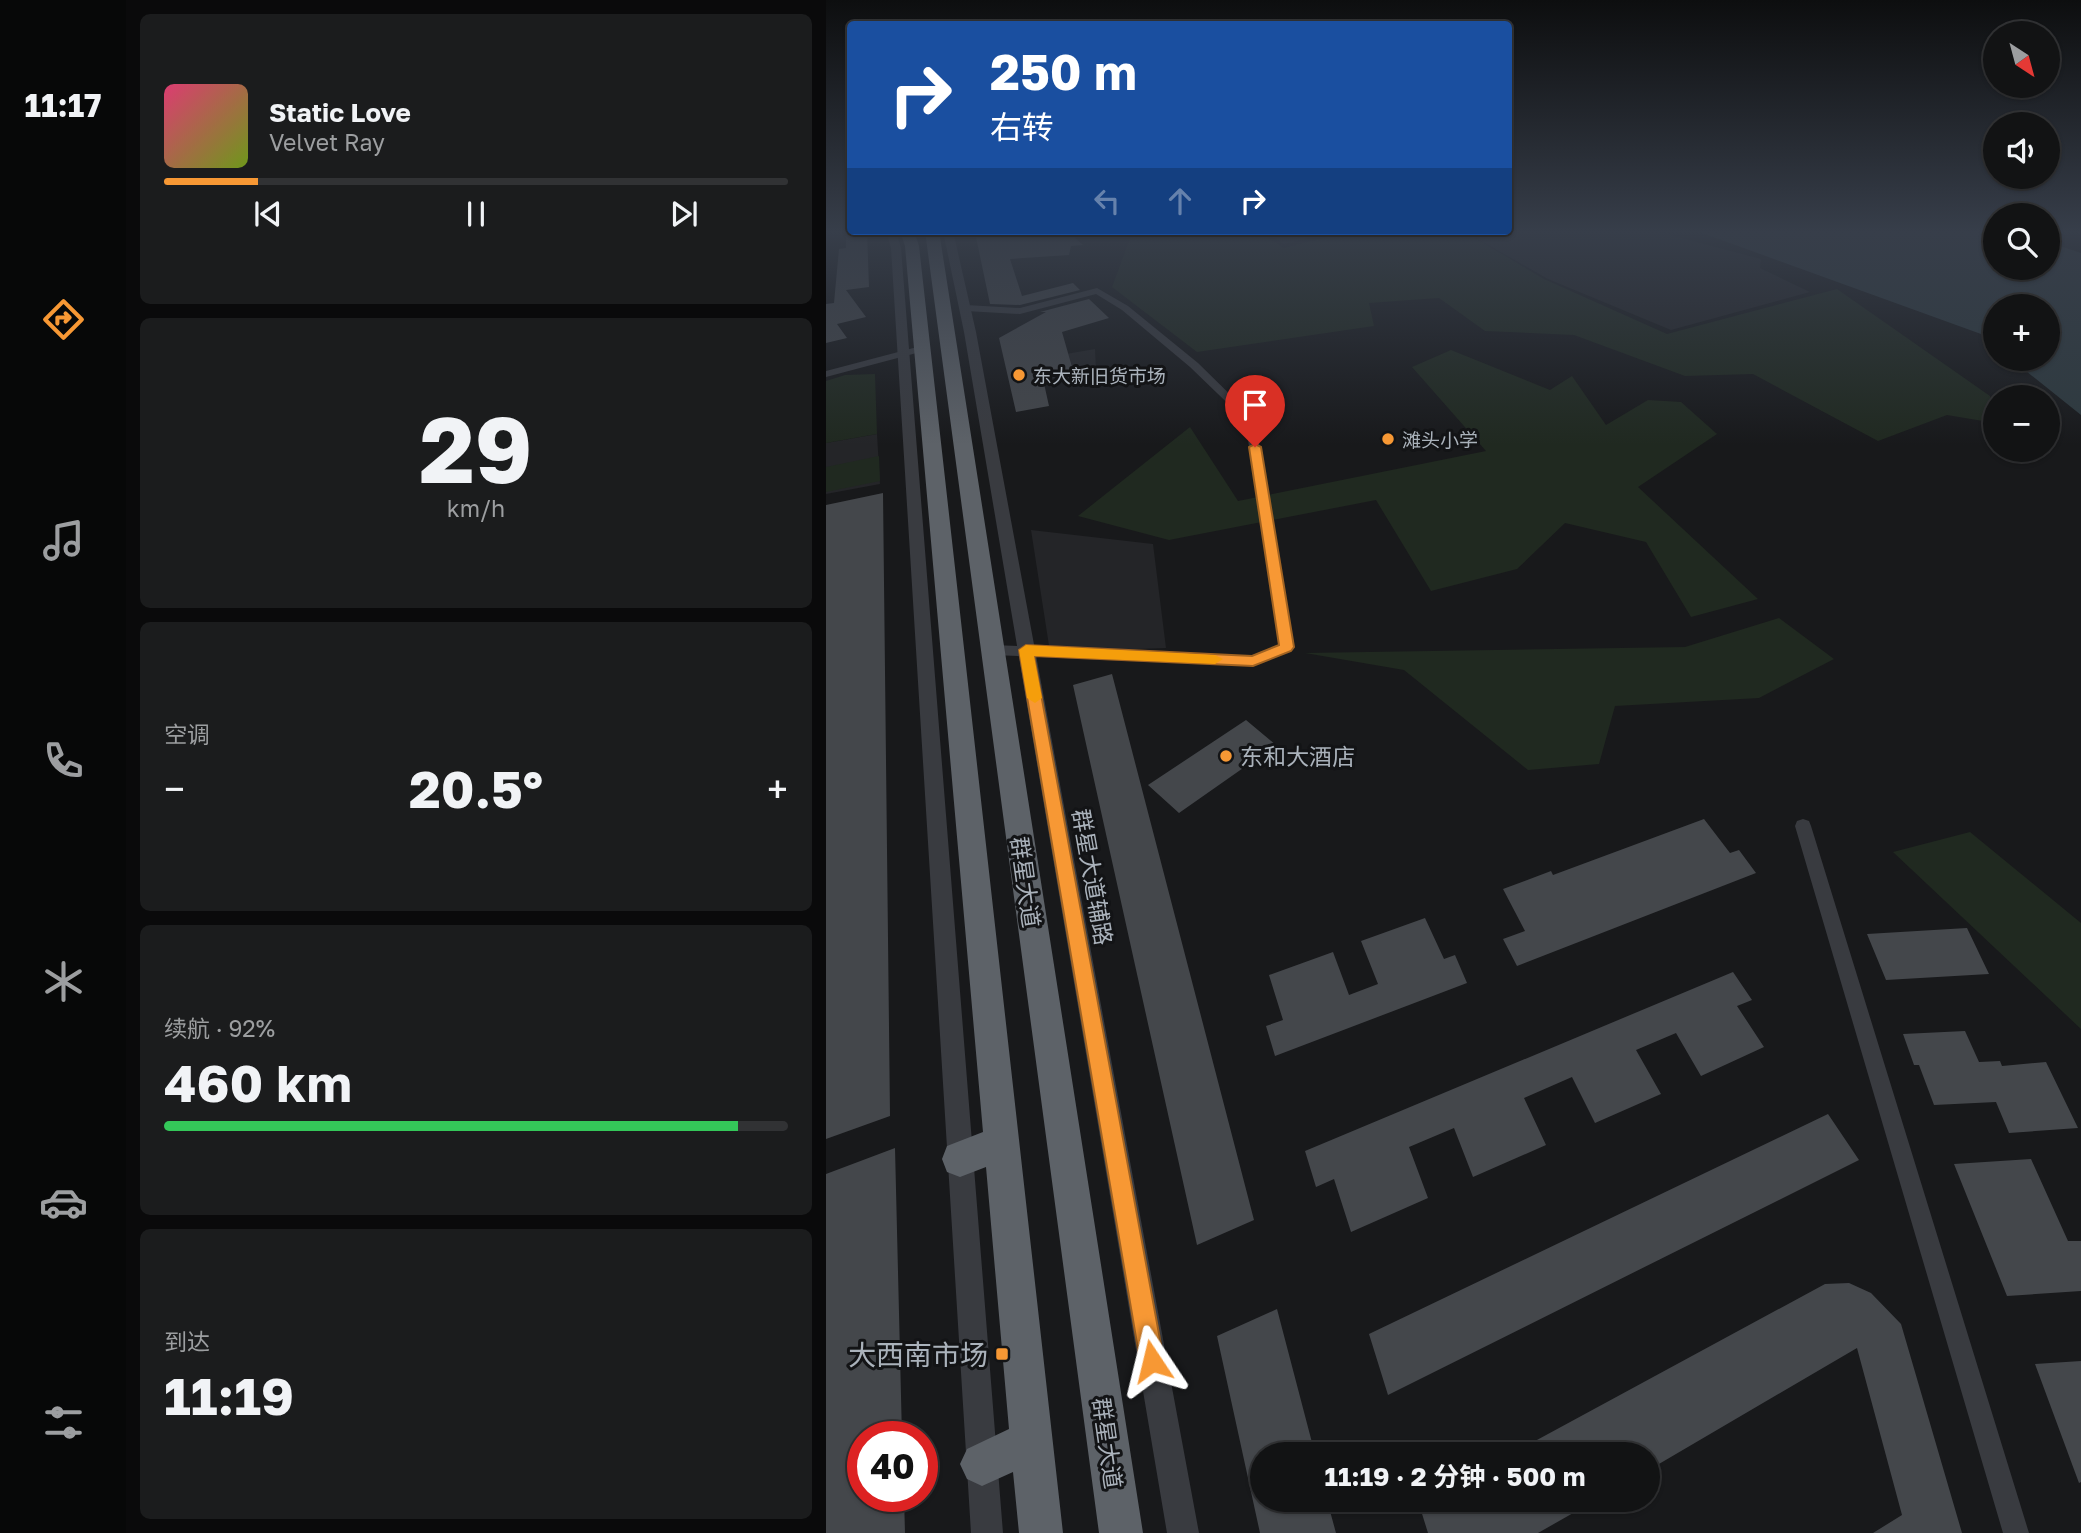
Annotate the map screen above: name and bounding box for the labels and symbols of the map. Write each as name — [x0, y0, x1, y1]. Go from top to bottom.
north arrow — [1983, 21, 2060, 98]
place label: 东大新旧货市场 — [1033, 364, 1166, 387]
marker: 东大新旧货市场 — [1011, 367, 1027, 383]
pin — [1225, 375, 1285, 447]
place label: 滩头小学 — [1402, 428, 1478, 451]
marker: 滩头小学 — [1380, 431, 1396, 447]
place label: 东和大酒店 — [1240, 742, 1355, 770]
marker: 东和大酒店 — [1218, 748, 1234, 764]
street label: 群星大道辅路 — [1067, 807, 1119, 947]
street label: 群星大道 — [1006, 834, 1046, 930]
position arrow — [1115, 1324, 1189, 1398]
place label: 大西南市场 — [848, 1338, 988, 1371]
marker: 大西南市场 — [994, 1346, 1010, 1362]
street label: 群星大道 — [1088, 1395, 1128, 1491]
speed limit sign: 40 — [847, 1421, 938, 1512]

